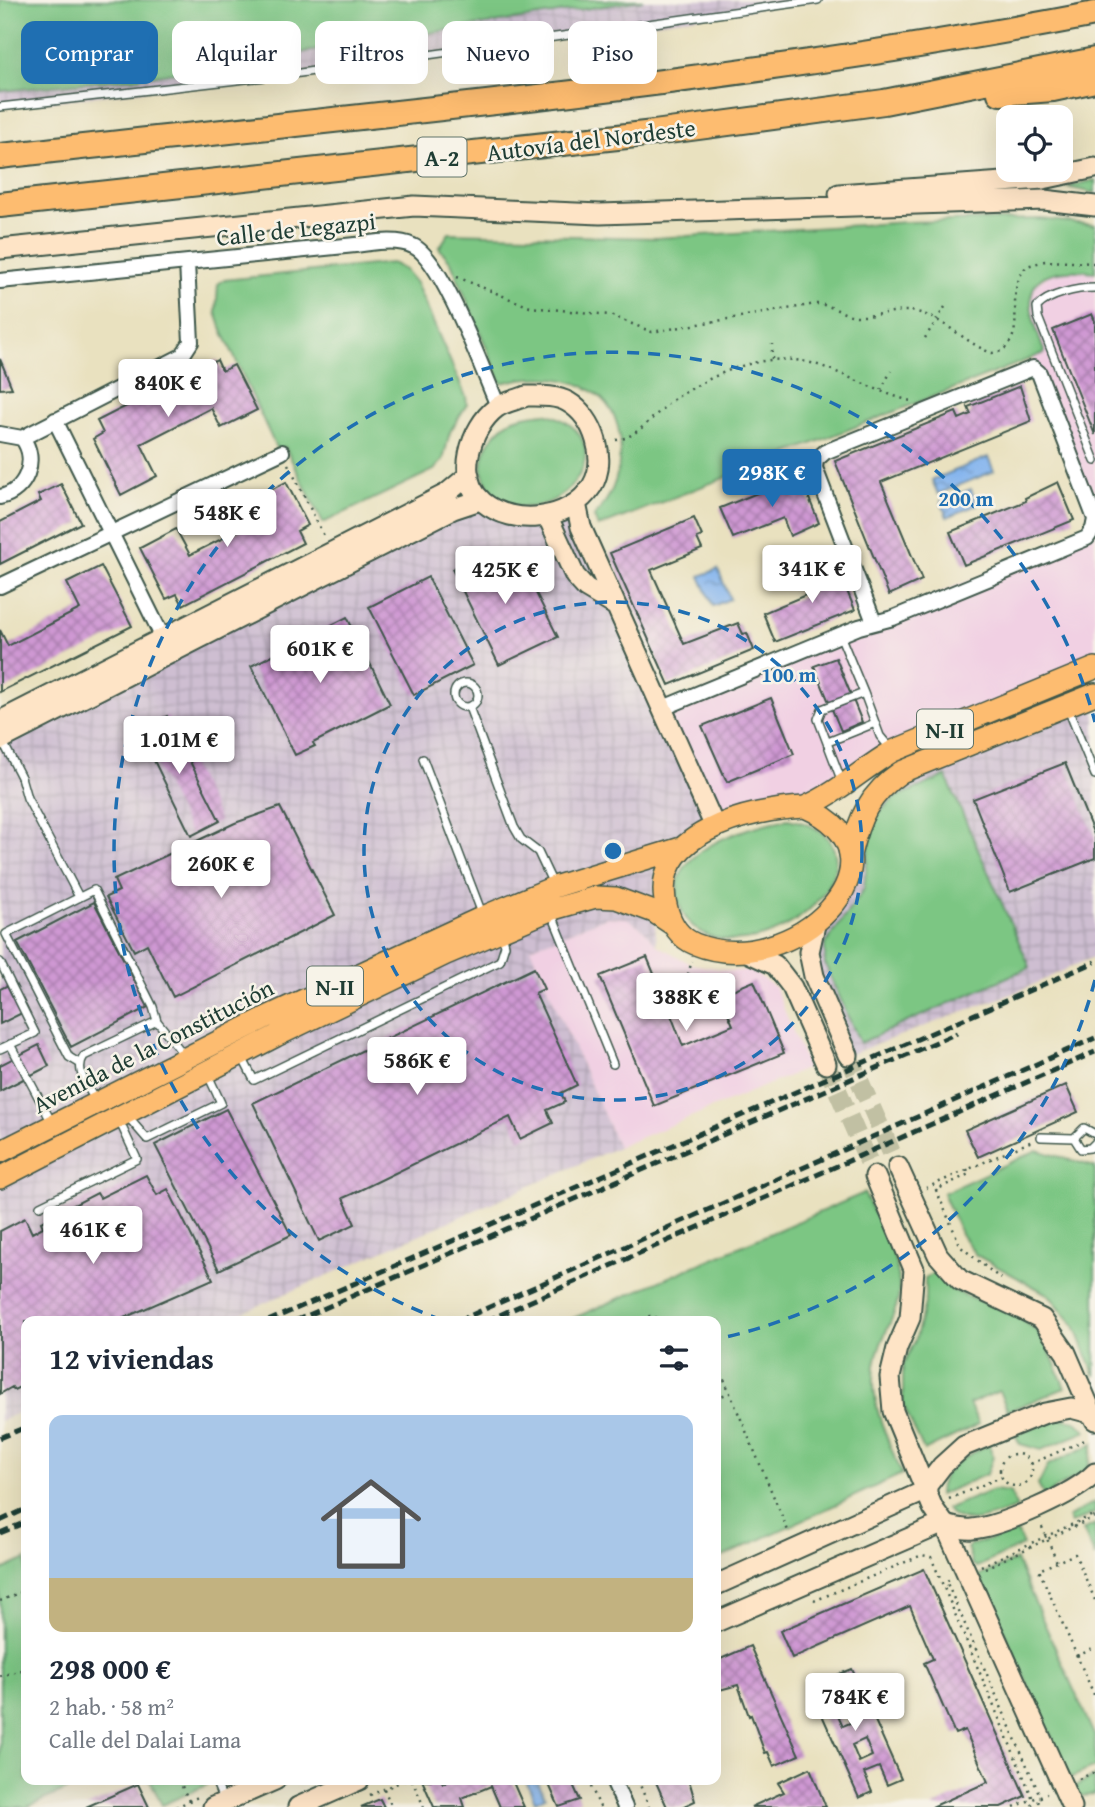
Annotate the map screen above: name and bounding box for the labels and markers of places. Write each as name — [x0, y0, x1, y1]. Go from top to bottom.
pin: 840K € — [111, 360, 225, 419]
pin: 298K € — [715, 449, 829, 509]
pin: 548K € — [170, 490, 284, 549]
pin: 425K € — [448, 546, 562, 606]
pin: 341K € — [755, 546, 869, 605]
pin: 601K € — [263, 626, 377, 685]
pin: 1.01M € — [114, 716, 244, 776]
centre of rings — [601, 839, 625, 863]
pin: 260K € — [164, 841, 278, 900]
pin: 388K € — [629, 974, 743, 1033]
pin: 586K € — [360, 1038, 474, 1097]
pin: 461K € — [36, 1206, 150, 1266]
pin: 784K € — [798, 1674, 912, 1733]

